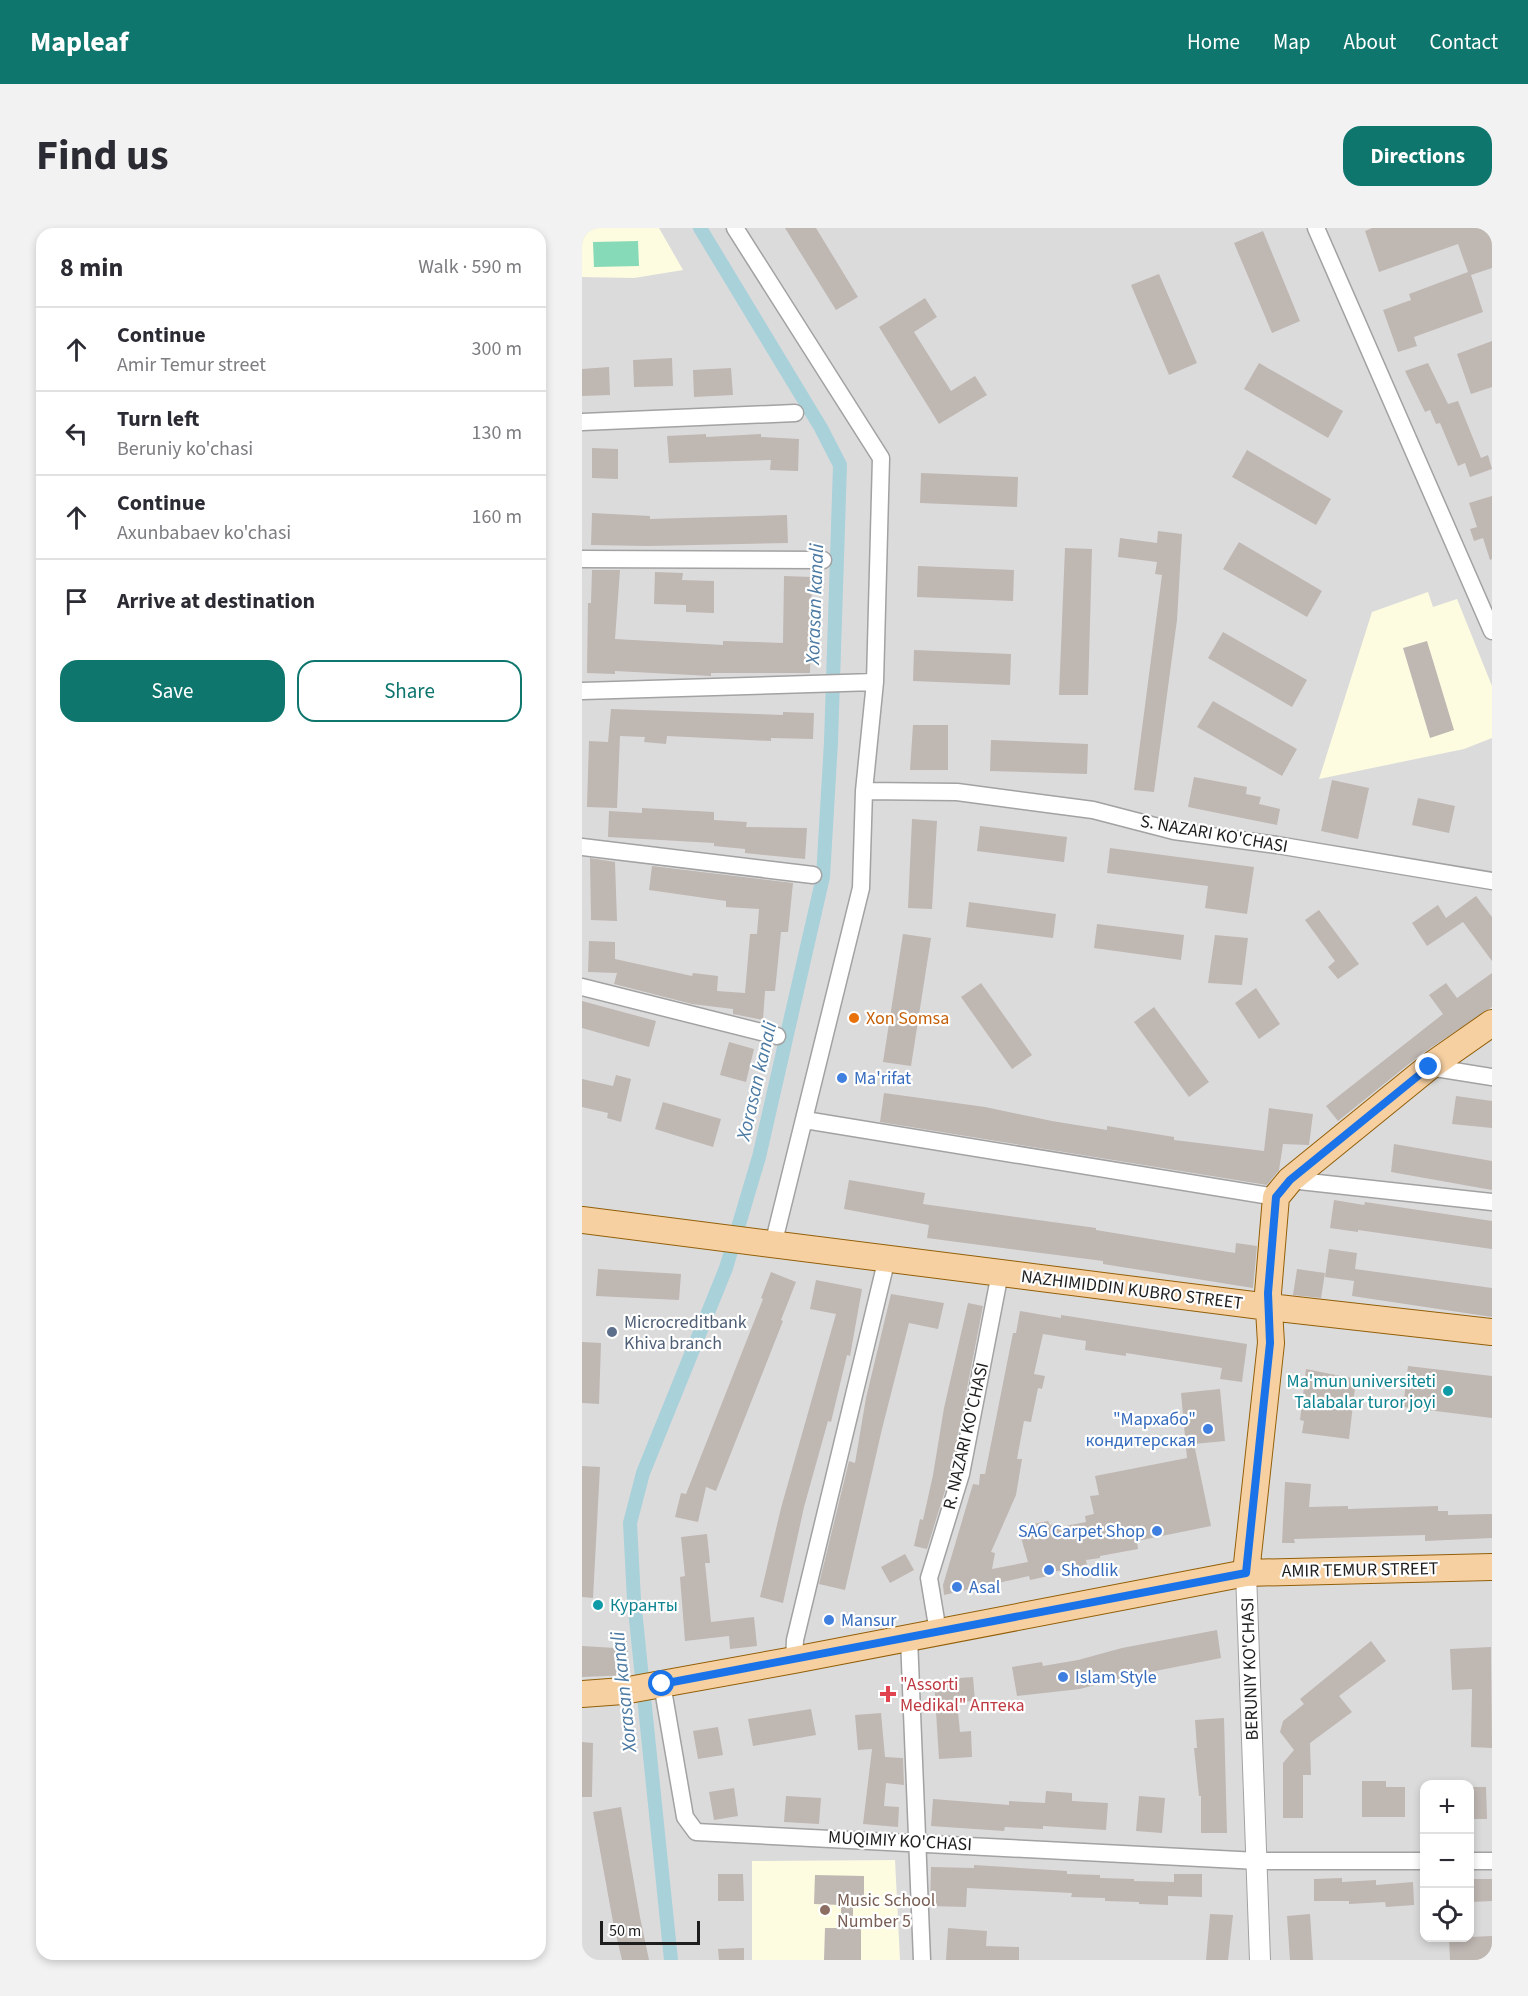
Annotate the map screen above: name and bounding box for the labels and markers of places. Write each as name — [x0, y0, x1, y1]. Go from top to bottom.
place label: Xon Somsa — [866, 1006, 949, 1031]
marker: Xon Somsa — [847, 1011, 861, 1025]
place label: Ma'rifat — [854, 1066, 911, 1091]
marker: Ma'rifat — [835, 1071, 849, 1085]
place label: Microcreditbank Khiva branch — [624, 1310, 747, 1356]
marker: Microcreditbank Khiva branch — [605, 1325, 619, 1339]
place label: Ma'mun universiteti Talabalar turor joyi — [1287, 1369, 1436, 1415]
marker: Ma'mun universiteti Talabalar turor joyi — [1441, 1384, 1455, 1398]
place label: "Мархабо" кондитерская — [1086, 1407, 1196, 1453]
marker: "Мархабо" кондитерская — [1201, 1422, 1215, 1436]
place label: SAG Carpet Shop — [1018, 1519, 1145, 1544]
marker: SAG Carpet Shop — [1150, 1524, 1164, 1538]
place label: Shodlik — [1061, 1558, 1118, 1583]
marker: Shodlik — [1042, 1563, 1056, 1577]
place label: Asal — [969, 1575, 1000, 1600]
marker: Asal — [950, 1580, 964, 1594]
place label: Куранты — [610, 1593, 678, 1618]
marker: Куранты — [591, 1598, 605, 1612]
place label: Mansur — [841, 1608, 897, 1633]
marker: Mansur — [822, 1613, 836, 1627]
place label: Islam Style — [1075, 1665, 1157, 1690]
marker: Islam Style — [1056, 1670, 1070, 1684]
place label: "Assorti Medikal" Аптека — [900, 1672, 1025, 1718]
marker: "Assorti Medikal" Аптека — [881, 1687, 895, 1701]
place label: Music School Number 5 — [837, 1888, 935, 1934]
marker: Music School Number 5 — [818, 1903, 832, 1917]

